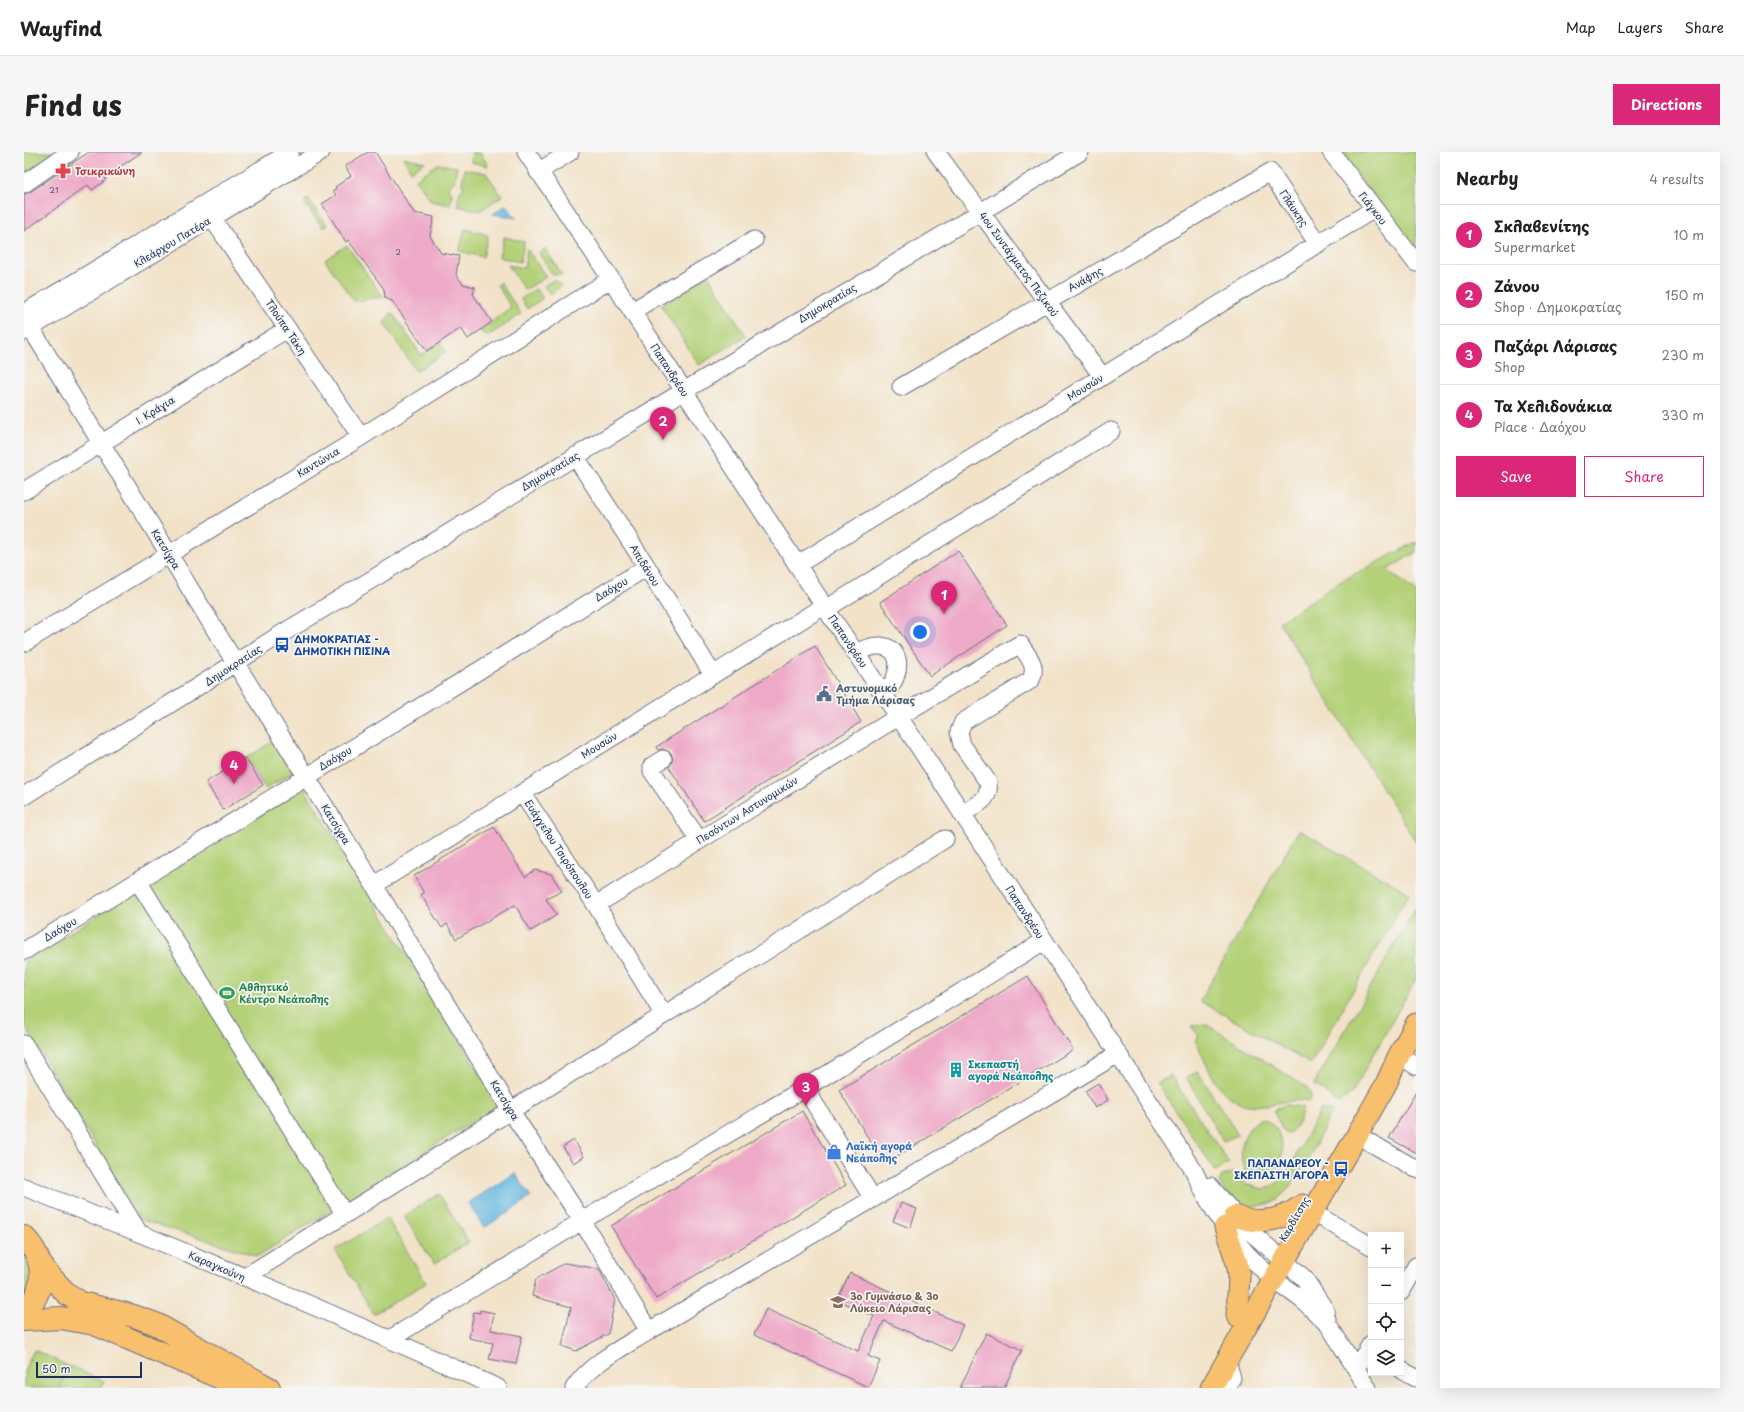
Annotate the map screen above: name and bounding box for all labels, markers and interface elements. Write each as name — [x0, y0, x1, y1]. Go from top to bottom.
text: Wayfind — [20, 14, 102, 42]
text: Map — [1566, 17, 1596, 38]
text: Layers — [1618, 17, 1663, 38]
text: Share — [1685, 17, 1724, 38]
text: Find us — [24, 83, 122, 126]
button: Directions — [1613, 84, 1720, 125]
pharmacy icon: Τσικρικώνη — [54, 162, 72, 180]
place label: Τσικρικώνη — [75, 163, 135, 178]
text: Nearby — [1456, 165, 1518, 191]
text: 4 results — [1650, 169, 1704, 188]
house number: 21 — [49, 184, 59, 196]
street label: Γλάυκης — [1277, 186, 1312, 229]
street label: Γιάγκου — [1356, 188, 1391, 227]
street label: 4ου Συντάγματος Πεζικού — [976, 208, 1063, 319]
street label: Κλεάρχου Πατέρα — [130, 212, 213, 270]
text: Σκλαβενίτης — [1494, 214, 1589, 237]
text: 1 — [1466, 225, 1472, 244]
text: 10 m — [1674, 225, 1704, 244]
text: Supermarket — [1494, 237, 1576, 256]
house number: 2 — [395, 246, 401, 258]
street label: Ανάφης — [1065, 263, 1105, 295]
text: Ζάνου — [1494, 274, 1540, 297]
street label: Δημοκρατίας — [795, 279, 859, 326]
text: 2 — [1464, 285, 1474, 304]
text: 150 m — [1665, 285, 1704, 304]
street label: Τλούπα Τάκη — [262, 296, 311, 358]
text: Shop · Δημοκρατίας — [1494, 297, 1622, 316]
text: Παζάρι Λάρισας — [1494, 334, 1617, 357]
street label: Παπανδρέου — [648, 340, 693, 399]
text: 3 — [1465, 345, 1473, 364]
text: 230 m — [1662, 345, 1704, 364]
text: Shop — [1494, 357, 1525, 376]
street label: Μουσών — [1064, 370, 1106, 404]
street label: Ι. Κράγια — [132, 391, 178, 427]
text: Τα Χελιδονάκια — [1494, 394, 1612, 417]
text: 4 — [1465, 405, 1473, 424]
text: 330 m — [1661, 405, 1704, 424]
pin: 2 — [650, 407, 676, 440]
text: Place · Δαόχου — [1494, 417, 1586, 436]
street label: Καντώνια — [293, 443, 342, 480]
street label: Δημοκρατίας — [518, 447, 582, 494]
button: Save — [1456, 456, 1576, 497]
button: Share — [1584, 456, 1704, 497]
street label: Κατσίγρα — [148, 526, 185, 572]
street label: Απιδάνου — [627, 541, 664, 589]
street label: Δαόχου — [591, 573, 630, 604]
pin: 1 — [931, 581, 957, 614]
street label: Παπανδρέου — [825, 611, 872, 670]
your location — [910, 622, 930, 642]
place label: ΔΗΜΟΚΡΑΤΙΑΣ - ΔΗΜΟΤΙΚΗ ΠΙΣΙΝΑ — [294, 631, 390, 658]
bus stop icon: ΔΗΜΟΚΡΑΤΙΑΣ - ΔΗΜΟΤΙΚΗ ΠΙΣΙΝΑ — [273, 636, 291, 654]
street label: Δημοκρατίας — [201, 640, 264, 689]
place label: Αστυνομικό Τμήμα Λάρισας — [835, 680, 915, 707]
public building icon: Αστυνομικό Τμήμα Λάρισας — [815, 685, 833, 703]
street label: Μουσών — [578, 728, 620, 762]
street label: Δαόχου — [315, 742, 354, 773]
pin: 4 — [221, 751, 247, 784]
street label: Πεσόντων Αστυνομικών — [693, 772, 801, 847]
street label: Ευάγγελου Τσιρόπουλου — [522, 796, 597, 902]
street label: Κατσίγρα — [318, 801, 355, 847]
street label: Παπανδρέου — [1003, 882, 1048, 941]
street label: Δαόχου — [40, 913, 79, 944]
place label: Αθλητικό Κέντρο Νεάπολης — [239, 979, 330, 1006]
sports icon: Αθλητικό Κέντρο Νεάπολης — [218, 984, 236, 1002]
place label: Σκεπαστή αγορά Νεάπολης — [968, 1056, 1054, 1083]
building icon: Σκεπαστή αγορά Νεάπολης — [947, 1061, 965, 1079]
pin: 3 — [793, 1073, 819, 1106]
street label: Κατσίγρα — [487, 1077, 524, 1123]
place label: Λαϊκή αγορά Νεάπολης — [846, 1138, 912, 1165]
shop icon: Λαϊκή αγορά Νεάπολης — [825, 1143, 843, 1161]
place label: ΠΑΠΑΝΔΡΕΟΥ - ΣΚΕΠΑΣΤΗ ΑΓΟΡΑ — [1234, 1155, 1329, 1182]
bus stop icon: ΠΑΠΑΝΔΡΕΟΥ - ΣΚΕΠΑΣΤΗ ΑΓΟΡΑ — [1332, 1160, 1350, 1178]
street label: Καρδίτσης — [1275, 1193, 1313, 1244]
map controls — [1368, 1232, 1404, 1376]
button: + — [1368, 1232, 1404, 1268]
street label: Καραγκούνη — [186, 1247, 248, 1284]
button: − — [1368, 1268, 1404, 1304]
place label: 3ο Γυμνάσιο & 3ο Λύκειο Λάρισας — [850, 1288, 939, 1315]
school or university icon: 3ο Γυμνάσιο & 3ο Λύκειο Λάρισας — [829, 1293, 847, 1311]
button: locate — [1368, 1304, 1404, 1340]
button: layers — [1368, 1340, 1404, 1376]
scale bar — [36, 1360, 142, 1379]
text: 50 m — [42, 1360, 71, 1377]

